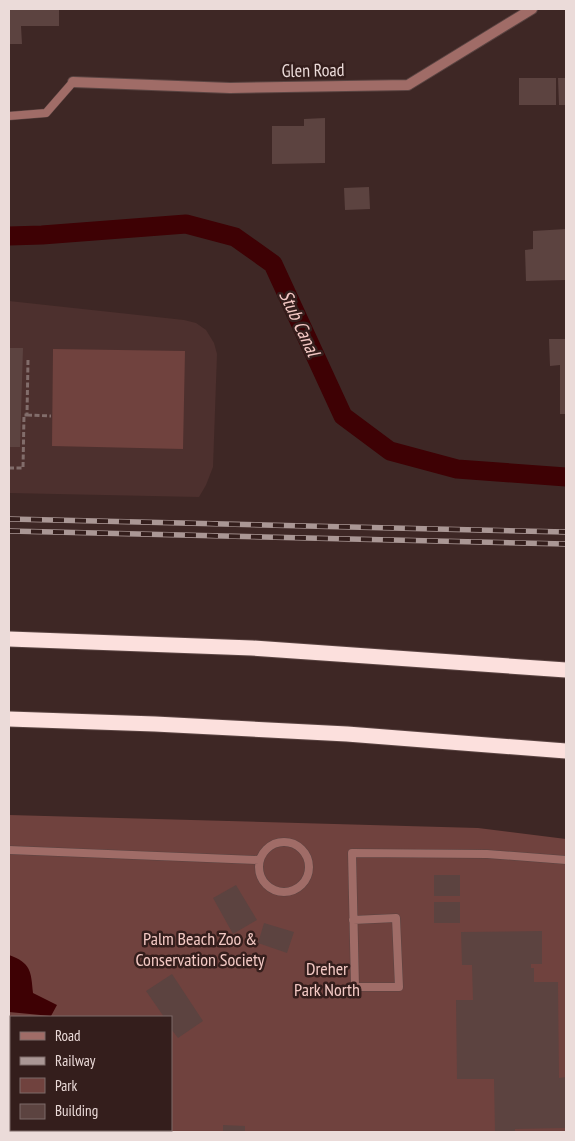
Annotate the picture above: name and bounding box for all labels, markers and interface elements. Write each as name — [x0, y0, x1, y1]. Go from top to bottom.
street label: Glen Road — [281, 58, 345, 82]
water label: Stub Canal — [274, 286, 326, 361]
park label: Palm Beach Zoo & Conservation Society — [135, 927, 265, 971]
park label: Dreher Park North — [294, 957, 360, 1001]
legend — [10, 1016, 172, 1131]
text: Road — [55, 1026, 81, 1045]
text: Railway — [55, 1051, 96, 1070]
text: Park — [55, 1076, 77, 1095]
text: Building — [55, 1101, 98, 1120]

